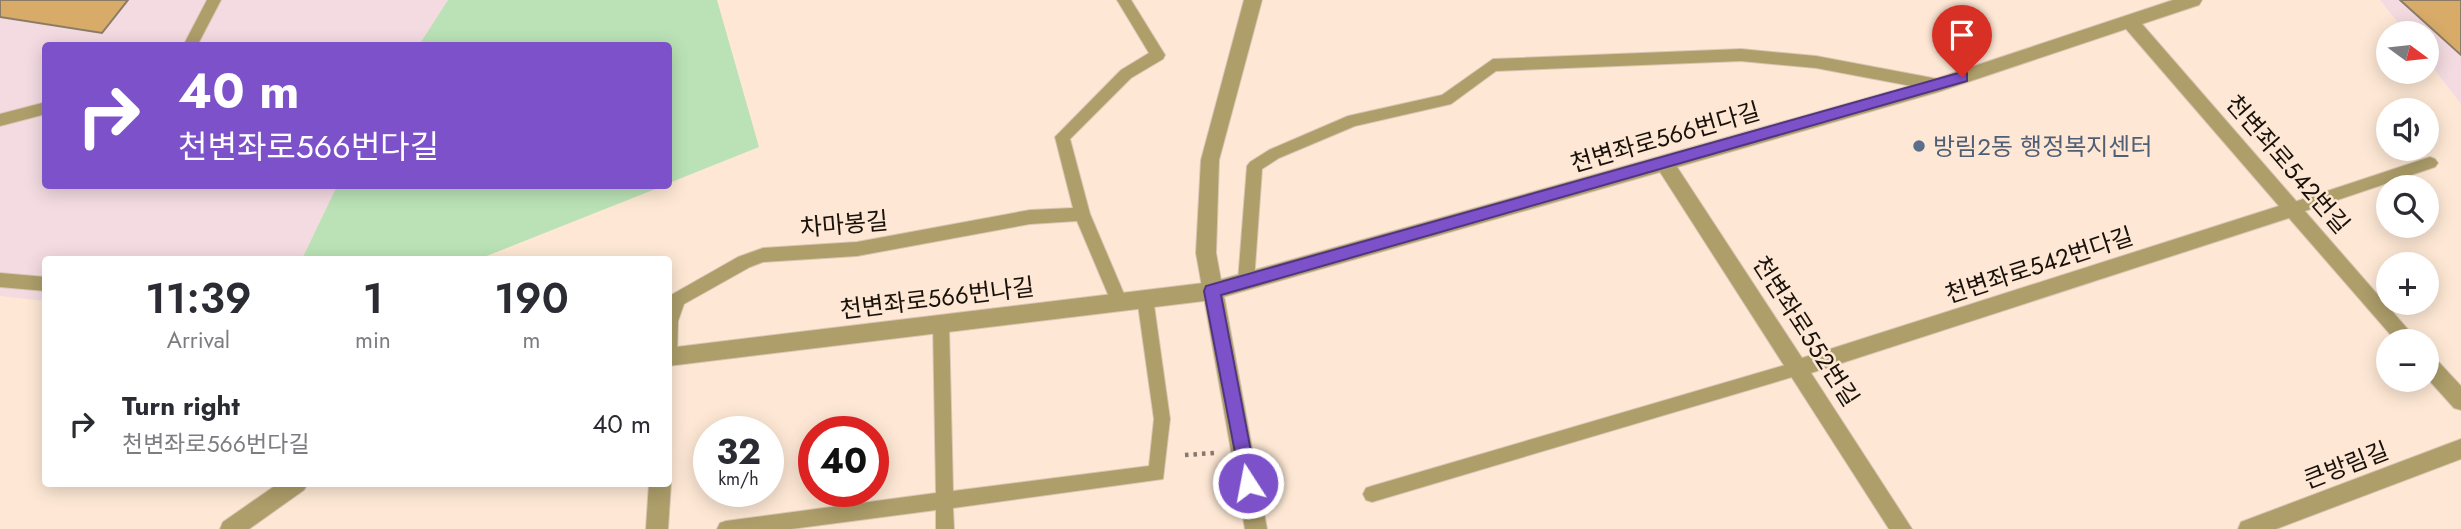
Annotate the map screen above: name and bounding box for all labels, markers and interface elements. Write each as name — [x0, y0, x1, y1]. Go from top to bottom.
pin — [1932, 5, 1992, 77]
icon: arrive — [1943, 16, 1981, 54]
north arrow — [2376, 21, 2440, 84]
map controls — [2376, 21, 2439, 392]
text: 40 m — [178, 56, 300, 126]
icon: right — [63, 70, 154, 161]
street label: 천변좌로542번길 — [2218, 87, 2358, 241]
street label: 천변좌로566번다길 — [1566, 93, 1764, 181]
button: sound — [2376, 98, 2439, 161]
text: 천변좌로566번다길 — [178, 124, 439, 170]
place label: 방림2동 행정복지센터 — [1933, 129, 2153, 164]
marker: 방림2동 행정복지센터 — [1911, 138, 1927, 154]
button: search — [2376, 175, 2439, 238]
street label: 차마봉길 — [798, 203, 890, 245]
street label: 천변좌로542번다길 — [1941, 218, 2137, 312]
street label: 천변좌로552번길 — [1744, 249, 1868, 413]
button: + — [2376, 252, 2439, 315]
text: 11:39 — [145, 268, 252, 329]
text: 1 — [363, 268, 383, 329]
text: 190 — [494, 268, 569, 329]
street label: 천변좌로566번나길 — [838, 269, 1036, 327]
text: Arrival — [167, 323, 230, 357]
text: min — [355, 323, 391, 357]
text: m — [522, 323, 540, 357]
button: − — [2376, 329, 2439, 392]
text: Turn right — [122, 387, 240, 425]
icon: right — [63, 405, 101, 443]
text: 40 m — [592, 405, 651, 443]
speed limit sign: 40 — [798, 416, 889, 507]
text: 천변좌로566번다길 — [122, 427, 310, 461]
text: 32 — [716, 427, 761, 477]
street label: 큰방림길 — [2298, 433, 2394, 497]
position arrow — [1211, 446, 1285, 520]
text: km/h — [718, 466, 759, 492]

